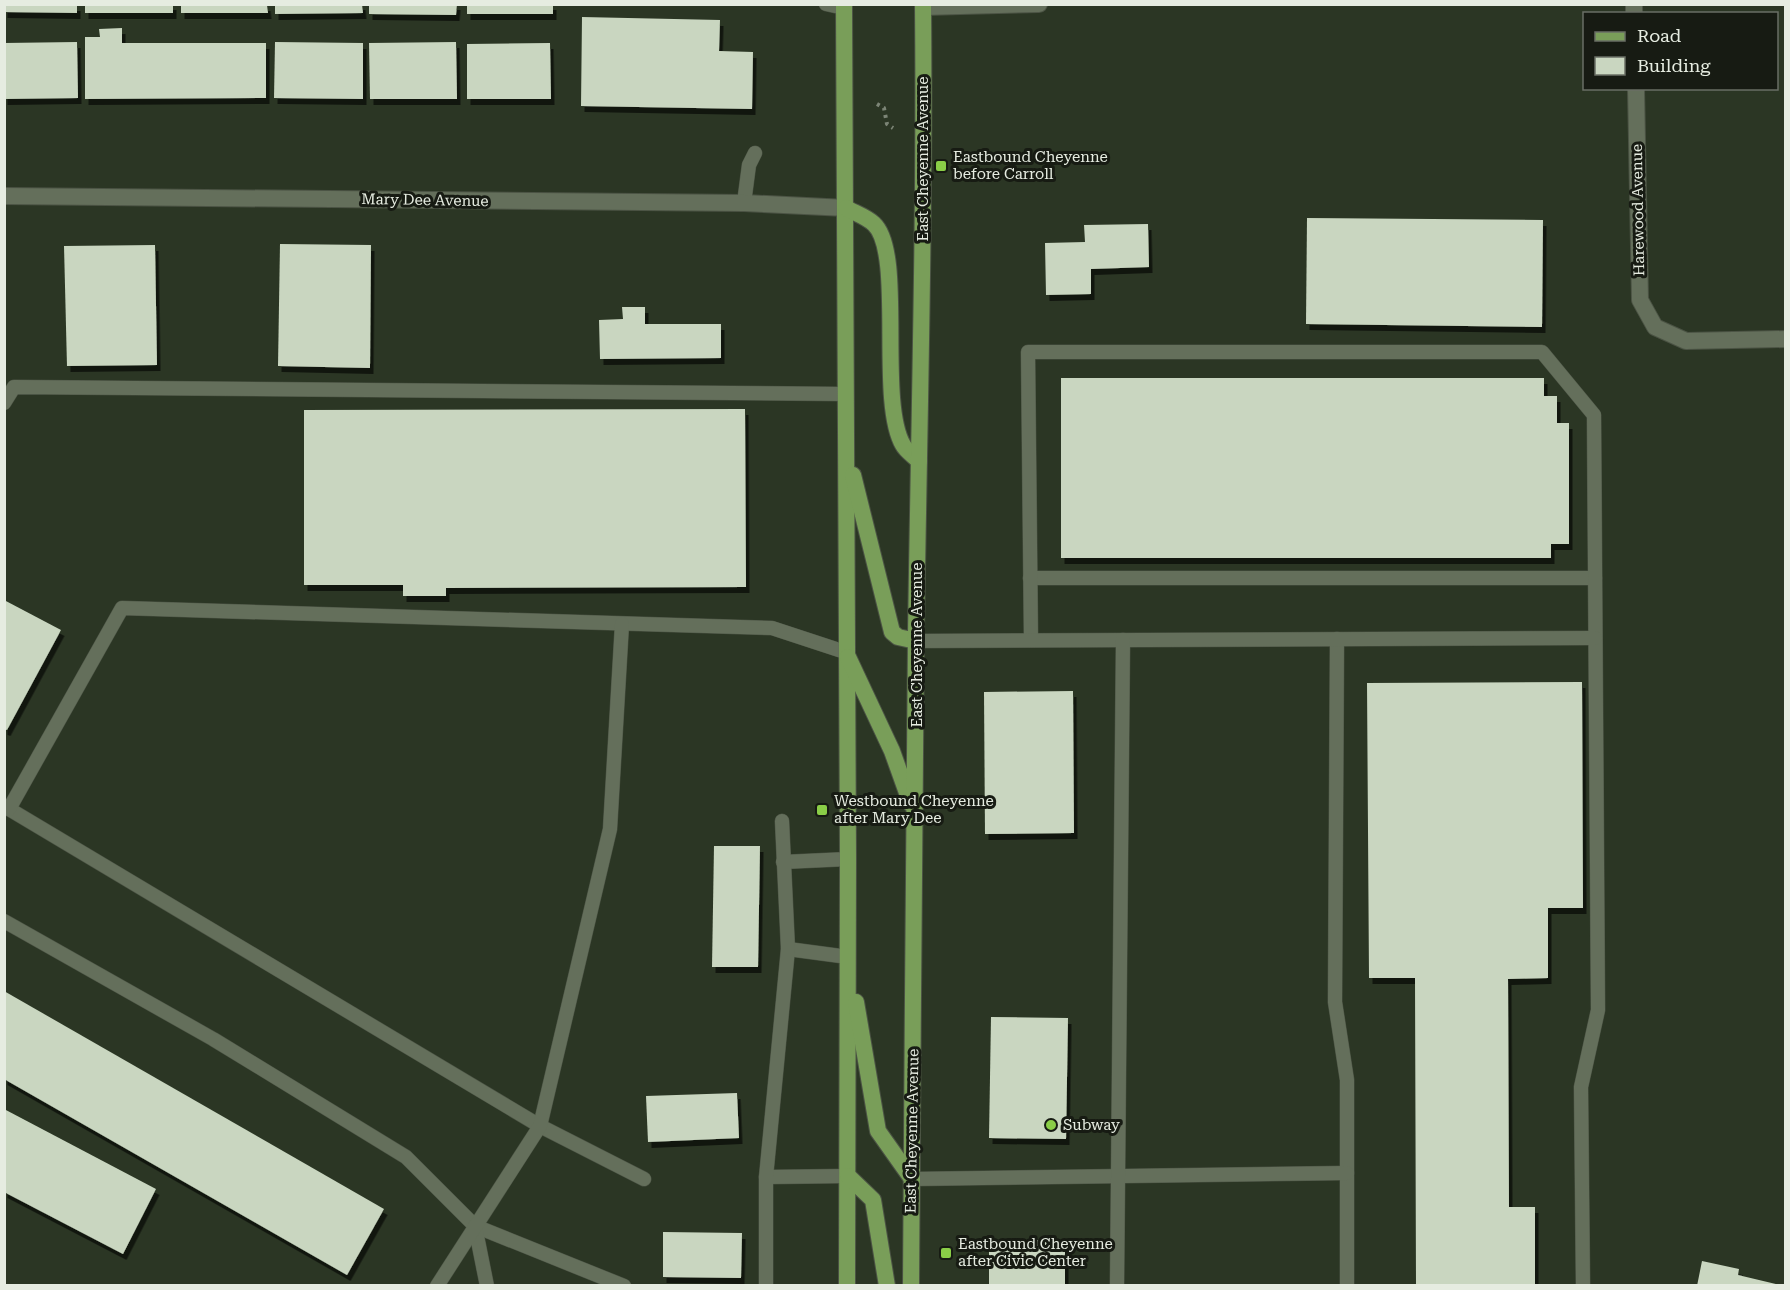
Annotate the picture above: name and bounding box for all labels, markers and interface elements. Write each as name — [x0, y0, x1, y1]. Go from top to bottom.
legend — [1583, 12, 1778, 90]
text: Road — [1637, 25, 1682, 46]
text: Building — [1637, 55, 1711, 76]
street label: East Cheyenne Avenue — [914, 77, 932, 241]
street label: Harewood Avenue — [1628, 144, 1648, 276]
place label: Eastbound Cheyenne before Carroll — [953, 148, 1108, 183]
marker: Eastbound Cheyenne before Carroll — [934, 159, 948, 173]
street label: Mary Dee Avenue — [361, 190, 489, 210]
street label: East Cheyenne Avenue — [908, 563, 926, 727]
place label: Westbound Cheyenne after Mary Dee — [834, 792, 994, 827]
marker: Westbound Cheyenne after Mary Dee — [815, 803, 829, 817]
street label: East Cheyenne Avenue — [902, 1048, 922, 1214]
place label: Subway — [1063, 1116, 1120, 1134]
marker: Subway — [1044, 1118, 1058, 1132]
place label: Eastbound Cheyenne after Civic Center — [958, 1235, 1113, 1270]
marker: Eastbound Cheyenne after Civic Center — [939, 1246, 953, 1260]

